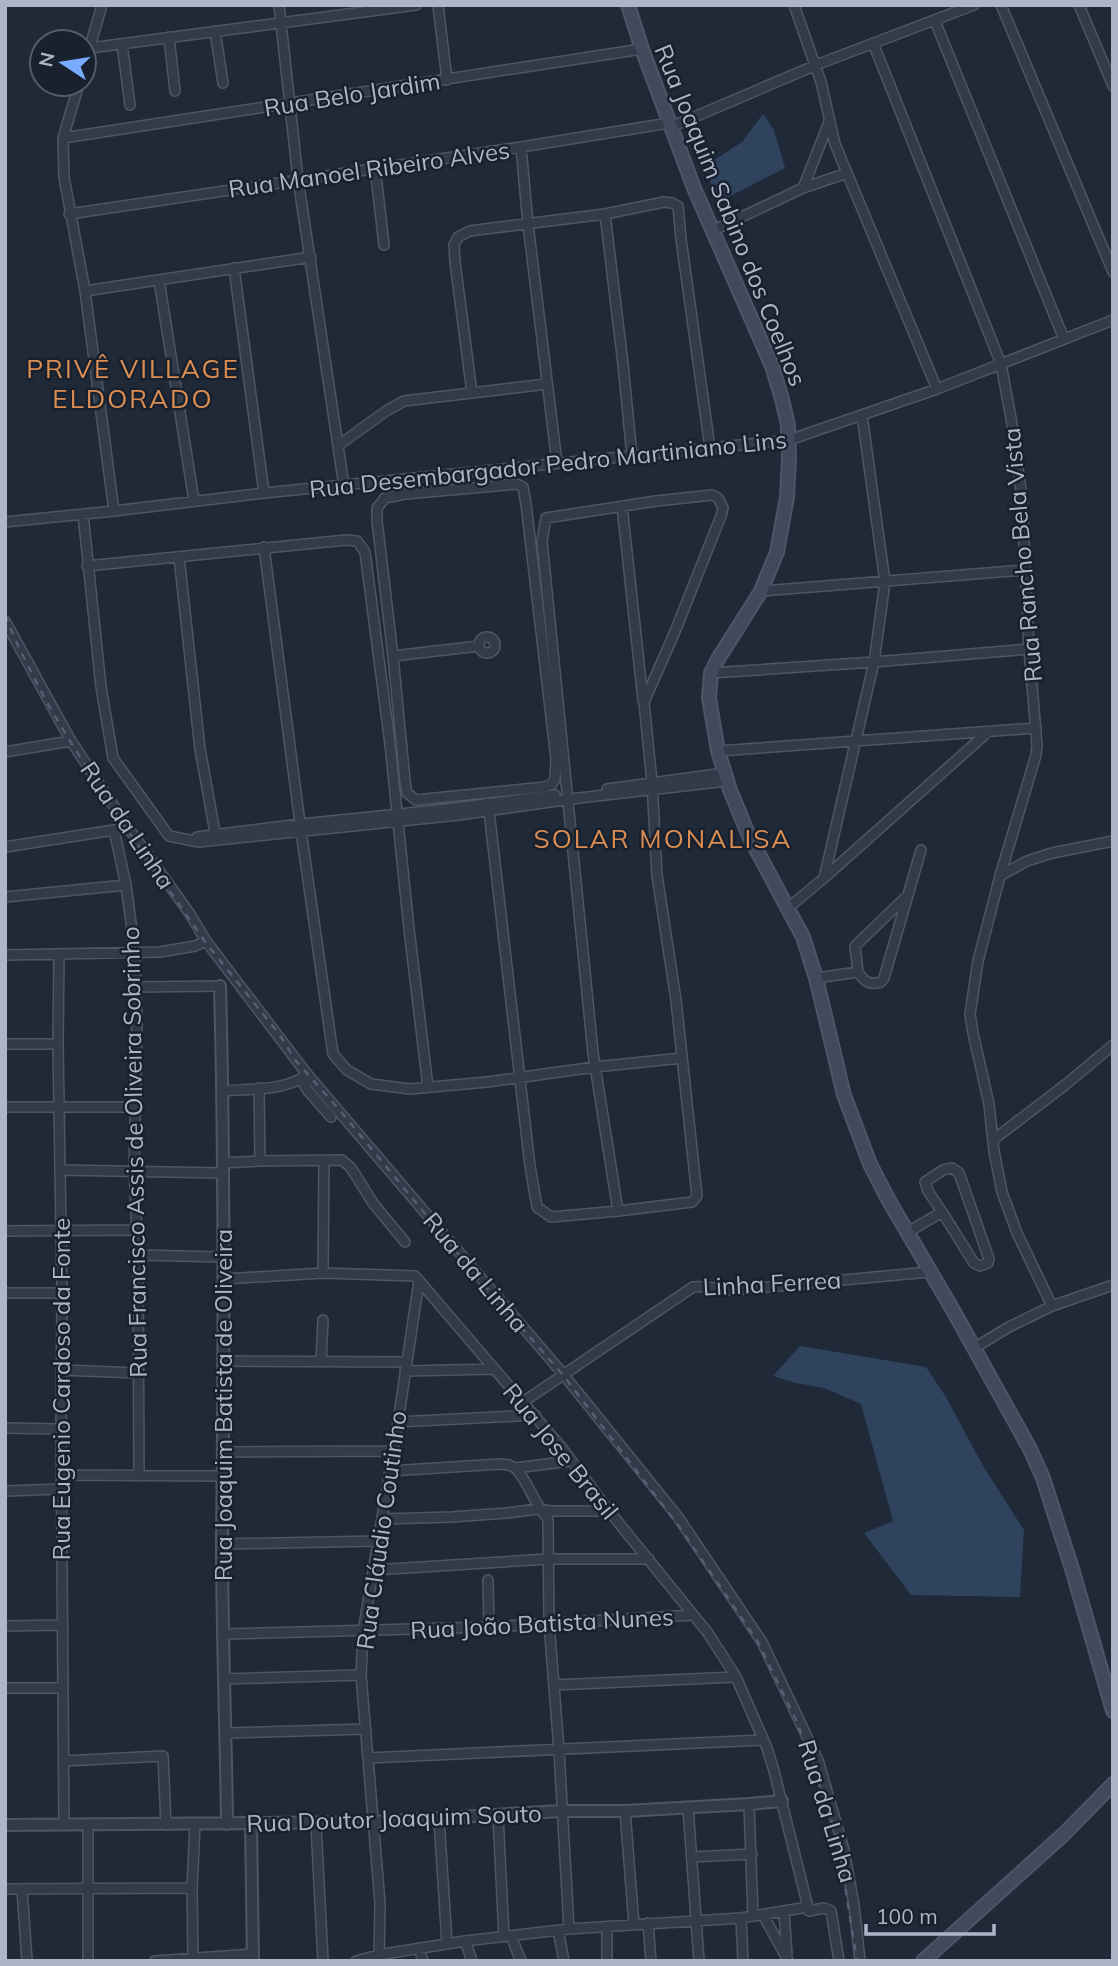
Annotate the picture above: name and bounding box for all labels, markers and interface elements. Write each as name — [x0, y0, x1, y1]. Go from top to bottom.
north arrow — [28, 28, 98, 98]
street label: Rua Joaquim Sabino dos Coelhos — [649, 40, 813, 390]
text: N — [33, 50, 60, 69]
street label: Rua Belo Jardim — [262, 65, 442, 123]
street label: Rua Manoel Ribeiro Alves — [226, 134, 512, 204]
district label: PRIVÊ VILLAGE ELDORADO — [26, 352, 240, 415]
street label: Rua Desembargador Pedro Martiniano Lins — [308, 424, 788, 504]
street label: Rua Rancho Bela Vista — [996, 427, 1048, 683]
street label: Rua da Linha — [74, 755, 182, 895]
district label: SOLAR MONALISA — [534, 822, 792, 855]
street label: Rua Francisco Assis de Oliveira Sobrinho — [115, 926, 153, 1378]
street label: Rua da Linha — [417, 1206, 535, 1338]
street label: Rua Eugenio Cardoso da Fonte — [46, 1218, 76, 1560]
street label: Rua Joaquim Batista de Oliveira — [208, 1229, 238, 1581]
street label: Linha Ferrea — [702, 1264, 842, 1302]
street label: Rua Jose Brasil — [497, 1377, 625, 1525]
street label: Rua Cláudio Coutinho — [349, 1409, 413, 1651]
street label: Rua João Batista Nunes — [410, 1601, 674, 1645]
street label: Rua da Linha — [792, 1736, 864, 1886]
street label: Rua Doutor Joaquim Souto — [246, 1798, 542, 1838]
scale bar — [866, 1892, 994, 1936]
text: 100 m — [876, 1903, 938, 1929]

